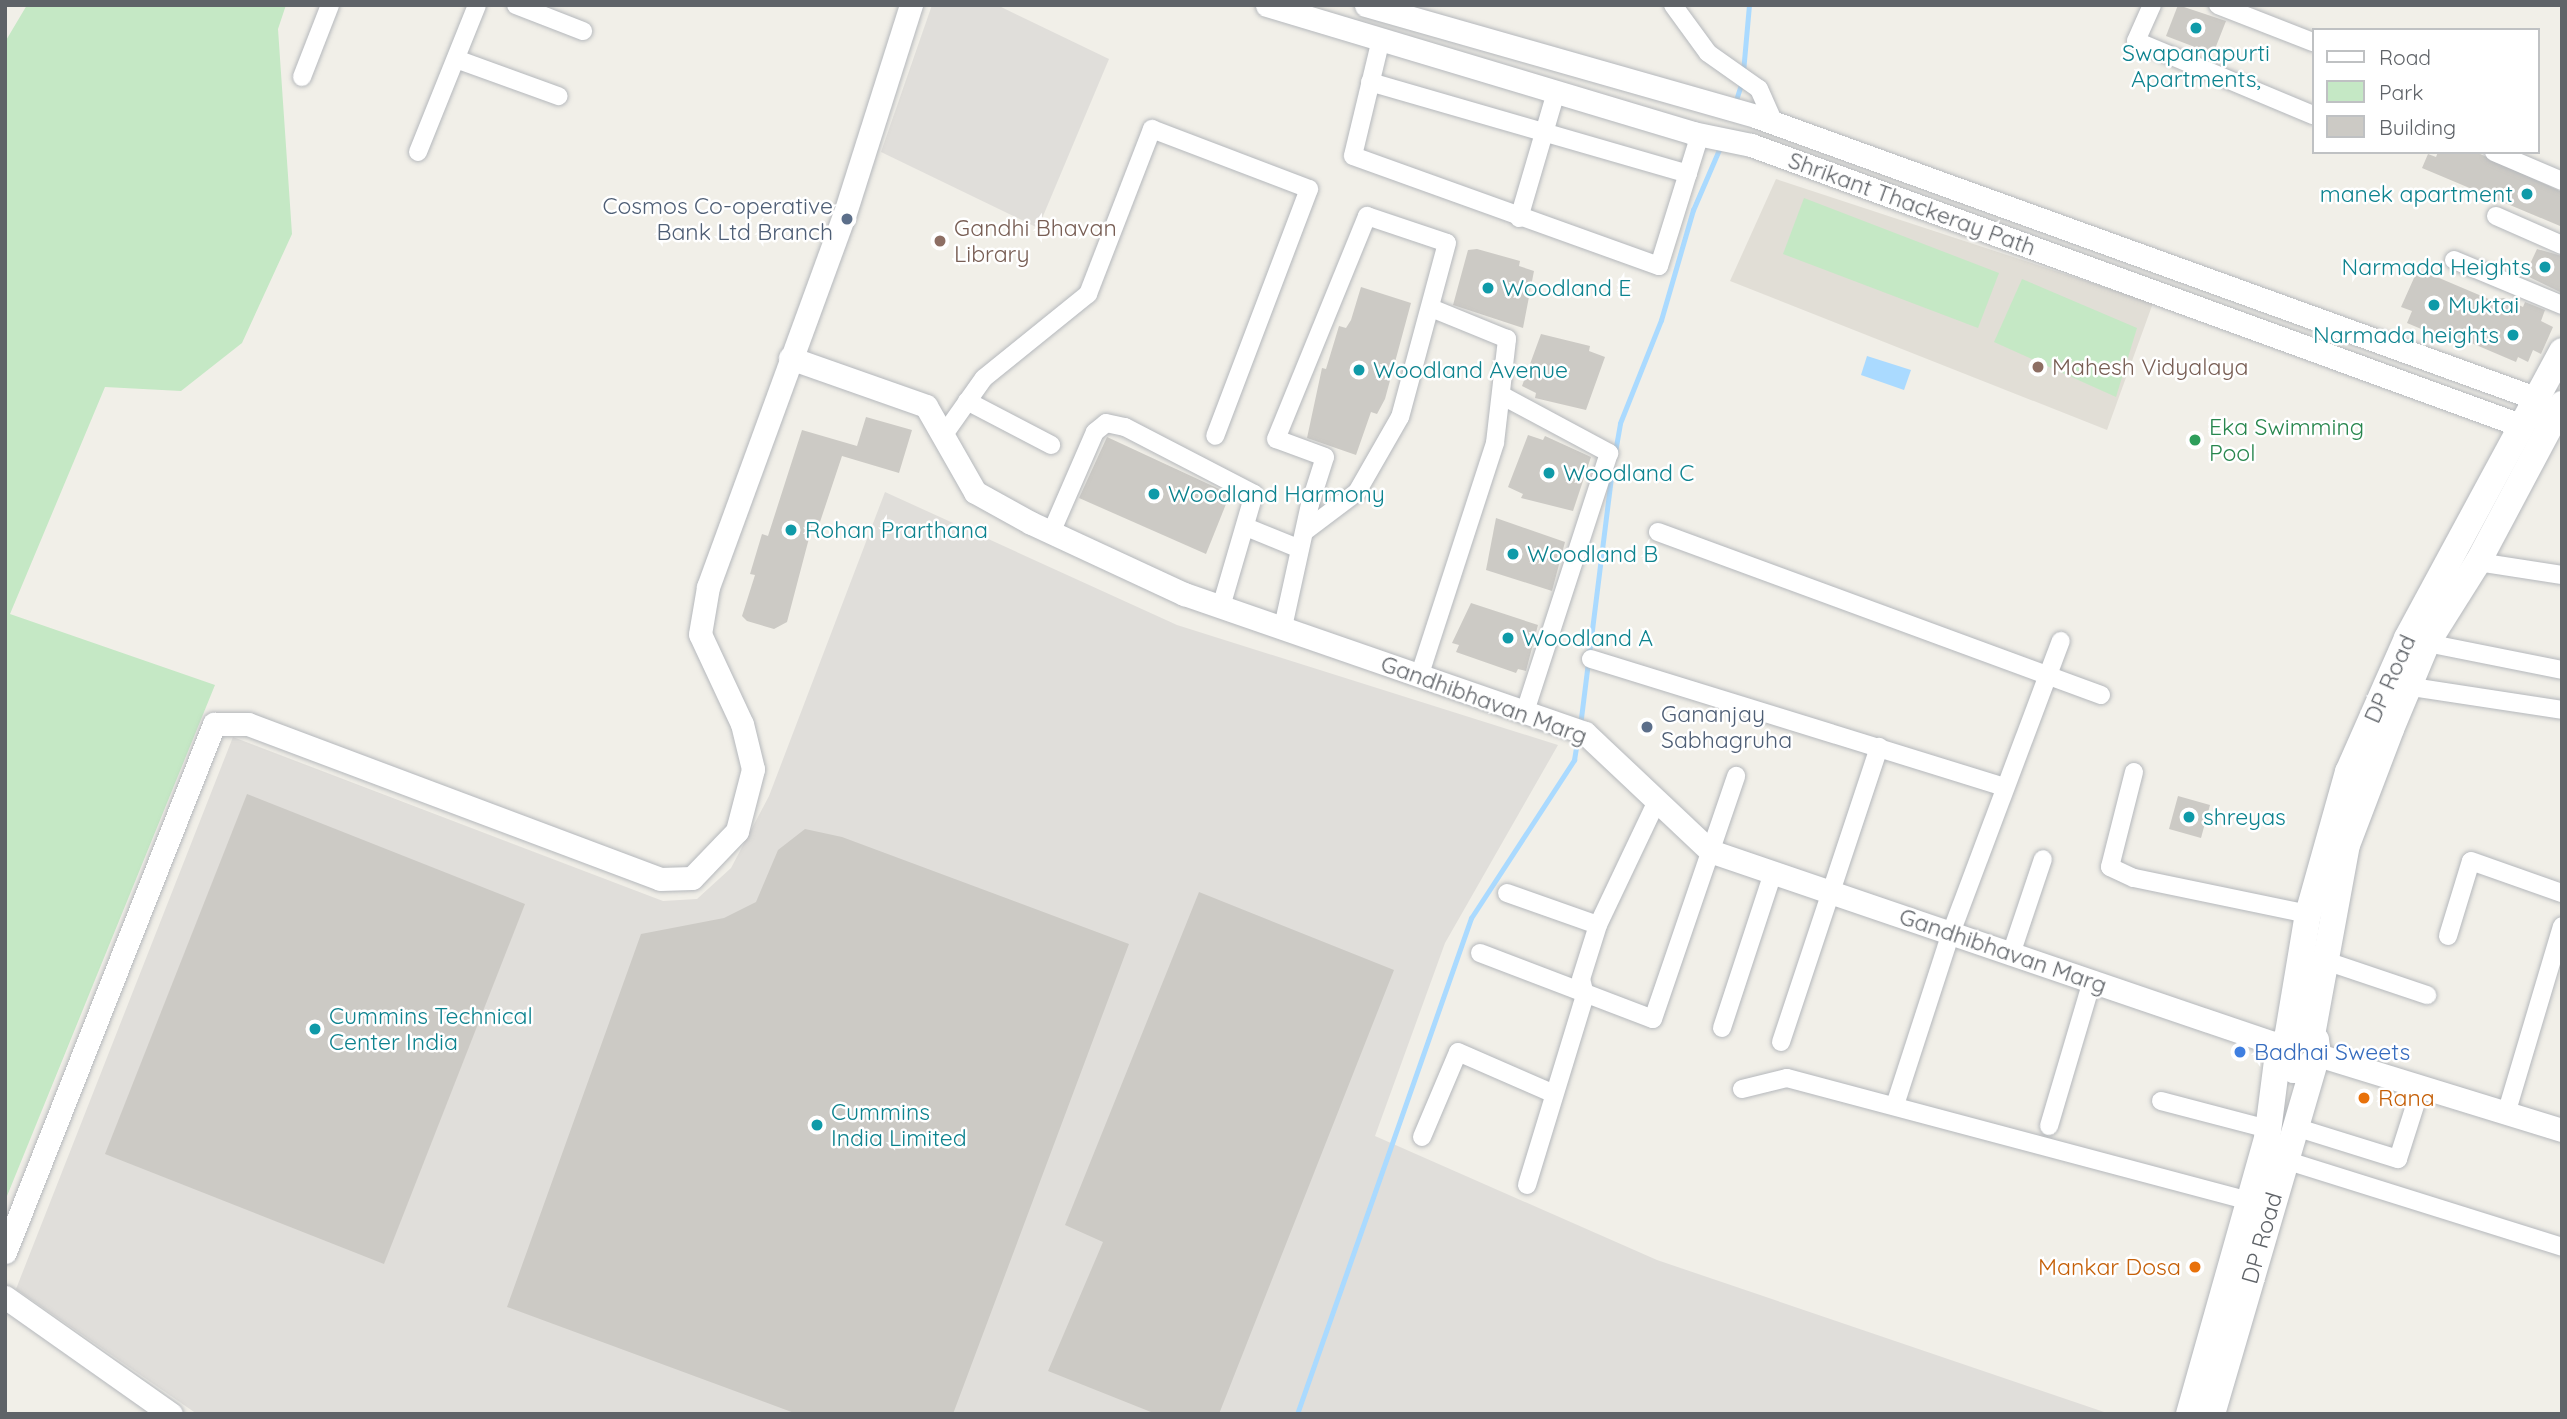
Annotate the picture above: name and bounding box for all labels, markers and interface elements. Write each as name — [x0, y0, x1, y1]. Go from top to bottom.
marker: Swapanapurti Apartments, — [2188, 20, 2204, 36]
legend — [2312, 28, 2539, 154]
place label: Swapanapurti Apartments, — [2122, 39, 2270, 93]
text: Road — [2379, 44, 2431, 70]
text: Park — [2379, 79, 2423, 105]
text: Building — [2379, 114, 2456, 140]
street label: Shrikant Thackeray Path — [1785, 146, 2039, 262]
place label: manek apartment — [2320, 180, 2513, 208]
marker: manek apartment — [2519, 186, 2535, 202]
place label: Cosmos Co-operative Bank Ltd Branch — [602, 192, 833, 246]
marker: Cosmos Co-operative Bank Ltd Branch — [839, 211, 855, 227]
place label: Gandhi Bhavan Library — [954, 214, 1117, 268]
marker: Gandhi Bhavan Library — [932, 233, 948, 249]
place label: Narmada Heights — [2341, 253, 2531, 281]
marker: Narmada Heights — [2537, 259, 2553, 275]
place label: Woodland E — [1502, 274, 1631, 302]
marker: Woodland E — [1480, 280, 1496, 296]
place label: Muktai — [2448, 291, 2519, 319]
marker: Muktai — [2426, 297, 2442, 313]
place label: Narmada heights — [2313, 321, 2499, 349]
marker: Narmada heights — [2505, 327, 2521, 343]
place label: Mahesh Vidyalaya — [2052, 353, 2249, 381]
place label: Woodland Avenue — [1373, 356, 1568, 384]
marker: Mahesh Vidyalaya — [2030, 359, 2046, 375]
marker: Woodland Avenue — [1351, 362, 1367, 378]
place label: Eka Swimming Pool — [2209, 413, 2364, 467]
marker: Eka Swimming Pool — [2187, 432, 2203, 448]
place label: Woodland C — [1563, 459, 1694, 487]
marker: Woodland C — [1541, 465, 1557, 481]
place label: Woodland Harmony — [1168, 480, 1385, 508]
marker: Woodland Harmony — [1146, 486, 1162, 502]
place label: Rohan Prarthana — [805, 516, 988, 544]
marker: Rohan Prarthana — [783, 522, 799, 538]
place label: Woodland B — [1527, 540, 1658, 568]
marker: Woodland B — [1505, 546, 1521, 562]
place label: Woodland A — [1522, 624, 1653, 652]
marker: Woodland A — [1500, 630, 1516, 646]
street label: DP Road — [2358, 631, 2422, 727]
street label: Gandhibhavan Marg — [1377, 650, 1591, 750]
place label: Gananjay Sabhagruha — [1661, 700, 1792, 754]
marker: Gananjay Sabhagruha — [1639, 719, 1655, 735]
place label: shreyas — [2203, 803, 2286, 831]
marker: shreyas — [2181, 809, 2197, 825]
street label: Gandhibhavan Marg — [1896, 903, 2110, 999]
place label: Cummins Technical Center India — [329, 1002, 533, 1056]
marker: Cummins Technical Center India — [307, 1021, 323, 1037]
place label: Badhai Sweets — [2254, 1038, 2410, 1066]
marker: Badhai Sweets — [2232, 1044, 2248, 1060]
place label: Rana — [2378, 1084, 2435, 1112]
marker: Rana — [2356, 1090, 2372, 1106]
place label: Cummins India Limited — [831, 1098, 967, 1152]
marker: Cummins India Limited — [809, 1117, 825, 1133]
street label: DP Road — [2236, 1189, 2288, 1287]
place label: Mankar Dosa — [2038, 1253, 2181, 1281]
marker: Mankar Dosa — [2187, 1259, 2203, 1275]

